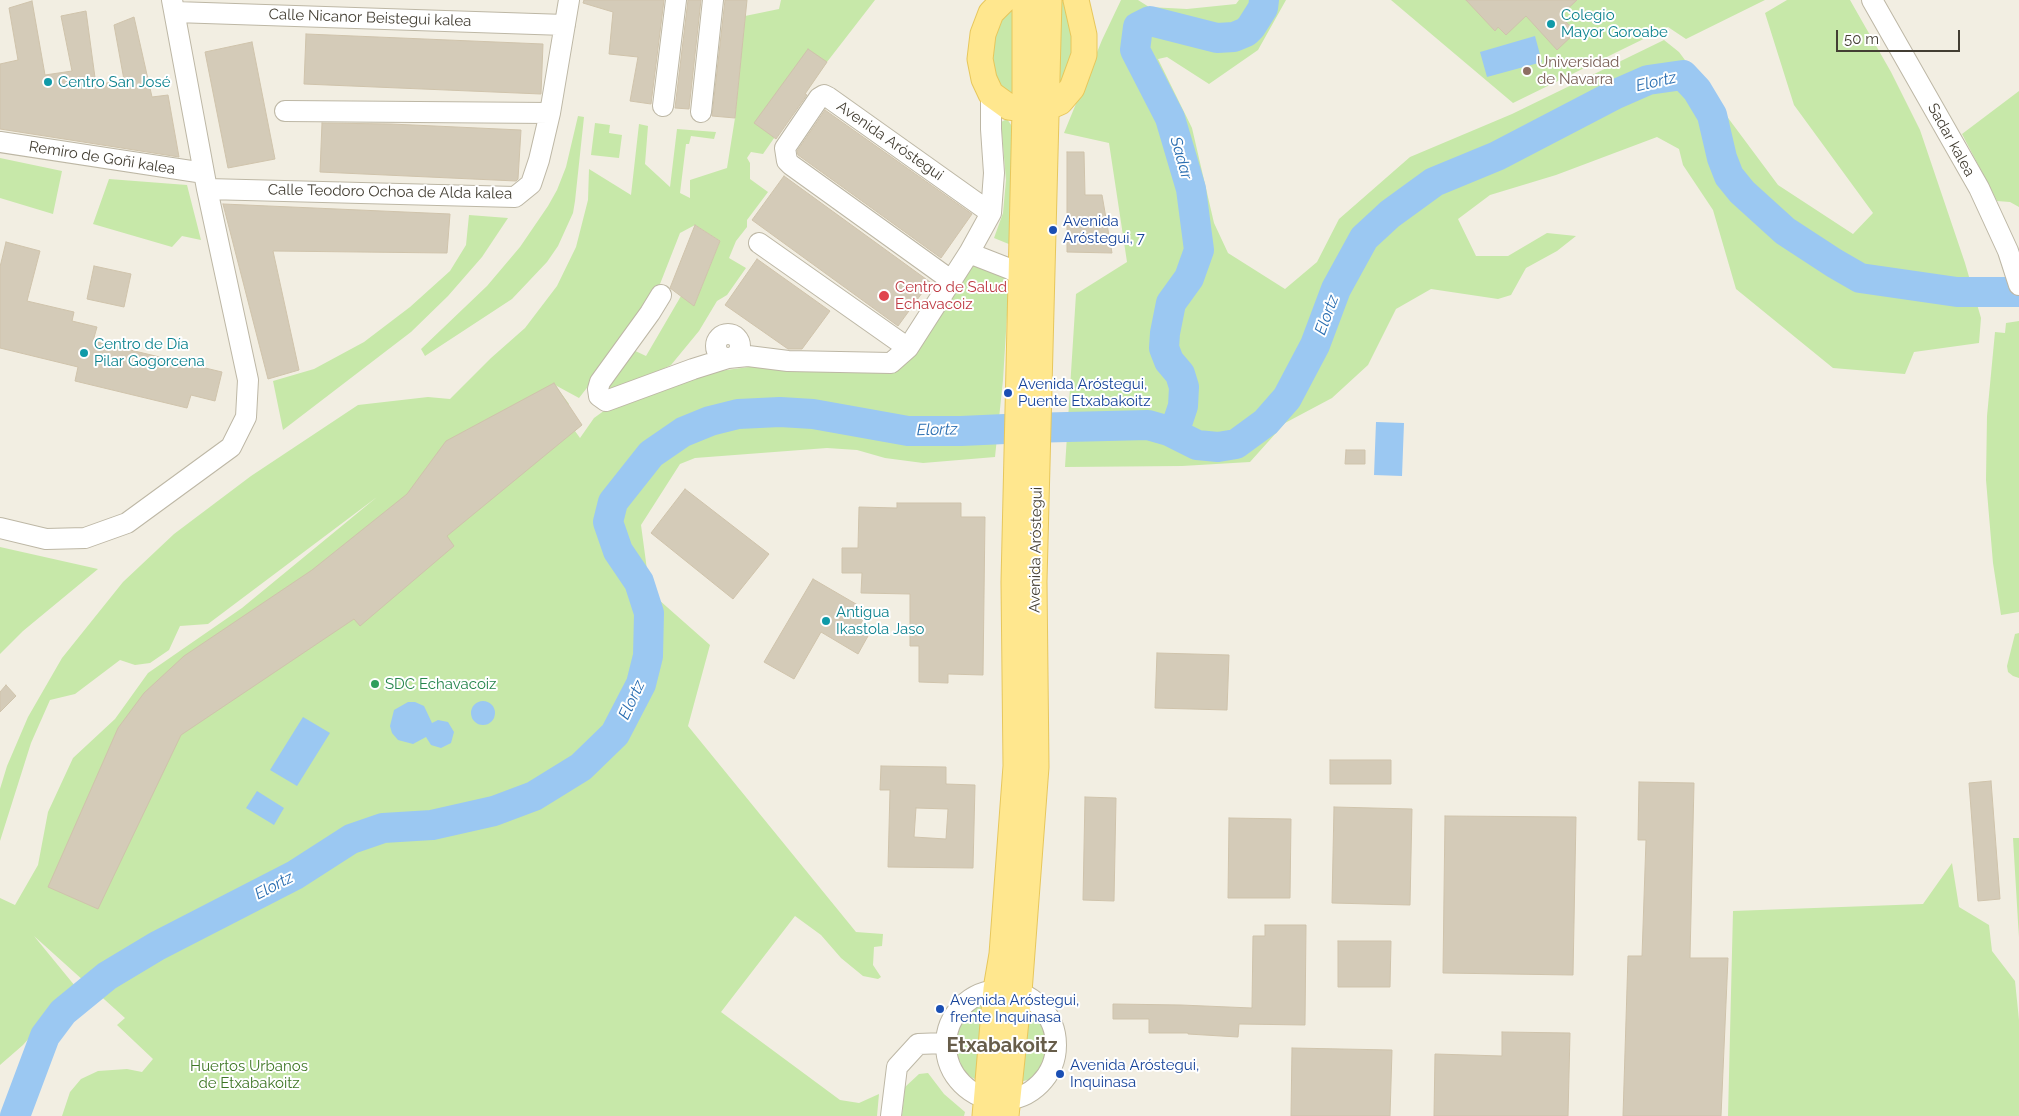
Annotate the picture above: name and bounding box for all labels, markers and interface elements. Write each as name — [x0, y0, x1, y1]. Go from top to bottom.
street label: Calle Nicanor Beistegui kalea — [268, 5, 472, 31]
place label: Colegio Mayor Goroabe — [1561, 6, 1668, 41]
marker: Colegio Mayor Goroabe — [1545, 18, 1557, 30]
scale bar — [1839, 20, 1963, 52]
text: 50 m — [1844, 30, 1879, 48]
place label: Universidad de Navarra — [1537, 53, 1619, 88]
marker: Universidad de Navarra — [1521, 65, 1533, 77]
water label: Elortz — [1634, 68, 1678, 96]
place label: Centro San José — [58, 73, 170, 91]
marker: Centro San José — [42, 76, 54, 88]
street label: Avenida Aróstegui — [833, 97, 947, 185]
street label: Sadar kalea — [1923, 100, 1979, 180]
water label: Sadar — [1166, 134, 1196, 182]
street label: Remiro de Goñi kalea — [28, 138, 176, 178]
street label: Calle Teodoro Ochoa de Alda kalea — [268, 181, 512, 203]
place label: Avenida Aróstegui, 7 — [1063, 212, 1145, 247]
marker: Avenida Aróstegui, 7 — [1047, 224, 1059, 236]
place label: Centro de Salud Echavacoiz — [895, 278, 1007, 313]
marker: Centro de Salud Echavacoiz — [877, 289, 891, 303]
water label: Elortz — [1311, 293, 1343, 337]
place label: Centro de Día Pilar Gogorcena — [94, 335, 205, 370]
marker: Centro de Día Pilar Gogorcena — [78, 347, 90, 359]
place label: Avenida Aróstegui, Puente Etxabakoitz — [1018, 375, 1151, 410]
marker: Avenida Aróstegui, Puente Etxabakoitz — [1002, 387, 1014, 399]
water label: Elortz — [916, 420, 958, 440]
street label: Avenida Aróstegui — [1026, 487, 1046, 613]
place label: Antigua Ikastola Jaso — [836, 603, 924, 638]
marker: Antigua Ikastola Jaso — [820, 615, 832, 627]
place label: SDC Echavacoiz — [385, 675, 496, 693]
water label: Elortz — [615, 677, 649, 723]
marker: SDC Echavacoiz — [369, 678, 381, 690]
water label: Elortz — [252, 868, 296, 904]
place label: Avenida Aróstegui, frente Inquinasa — [950, 991, 1079, 1026]
marker: Avenida Aróstegui, frente Inquinasa — [934, 1003, 946, 1015]
district label: Etxabakoitz — [946, 1034, 1058, 1058]
place label: Avenida Aróstegui, Inquinasa — [1070, 1056, 1199, 1091]
park label: Huertos Urbanos de Etxabakoitz — [190, 1057, 308, 1092]
marker: Avenida Aróstegui, Inquinasa — [1054, 1068, 1066, 1080]

